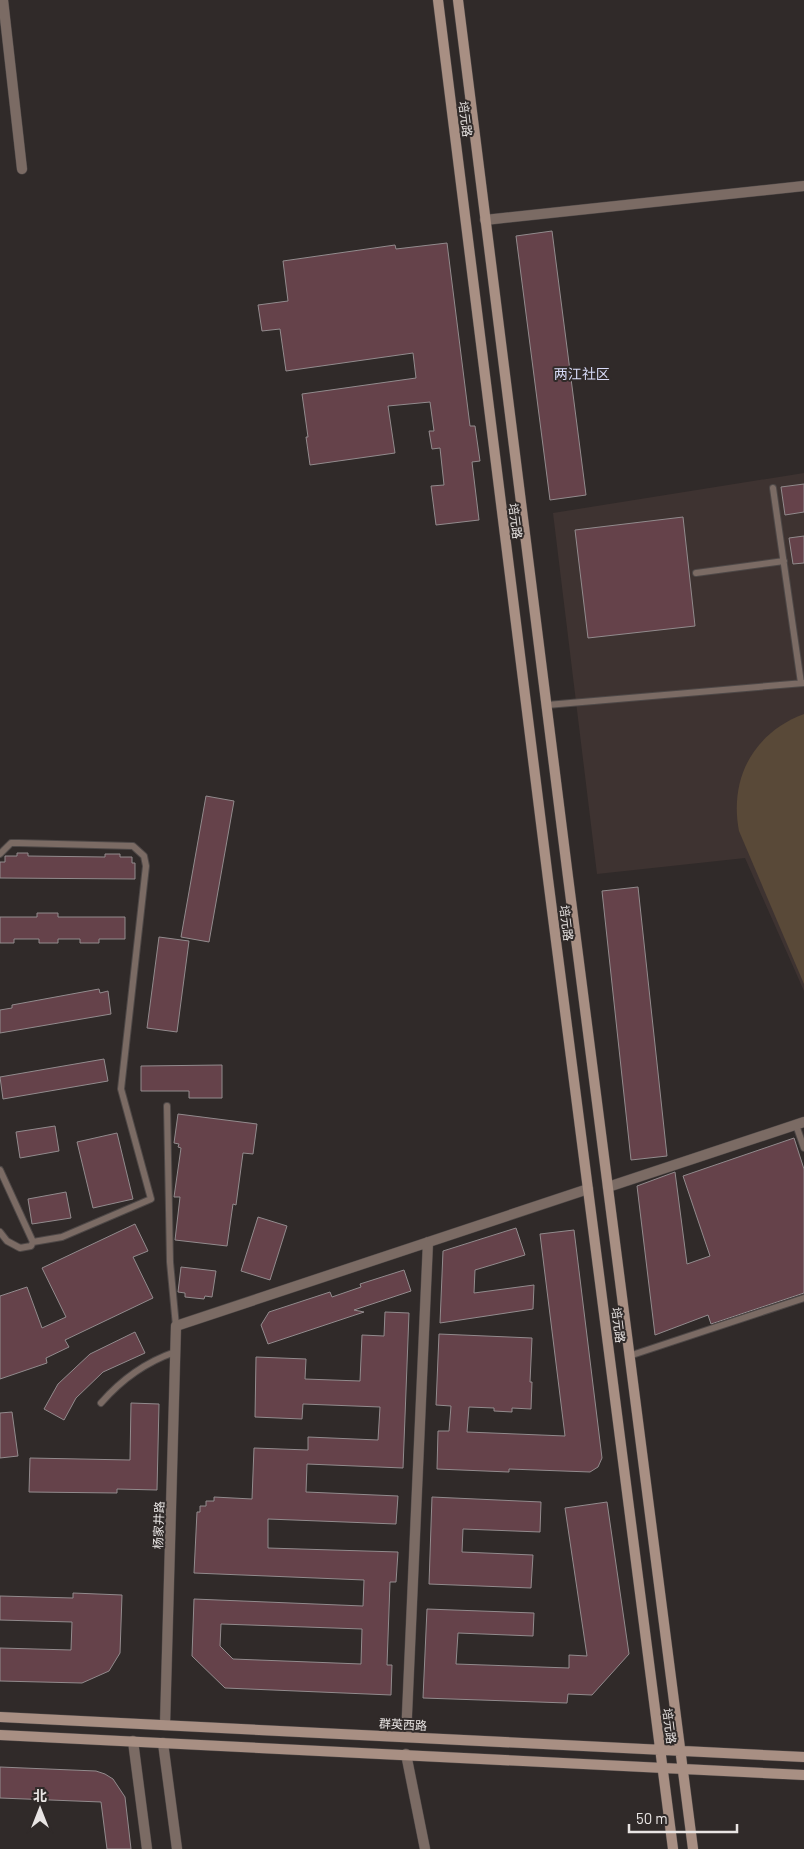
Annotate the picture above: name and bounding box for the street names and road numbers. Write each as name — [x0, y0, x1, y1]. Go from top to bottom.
street label: 培元路 — [457, 100, 475, 138]
street label: 培元路 — [507, 502, 525, 540]
street label: 培元路 — [558, 904, 576, 942]
street label: 培元路 — [610, 1306, 628, 1344]
street label: 杨家井路 — [150, 1501, 166, 1549]
street label: 培元路 — [661, 1707, 679, 1745]
street label: 群英西路 — [379, 1716, 427, 1732]

